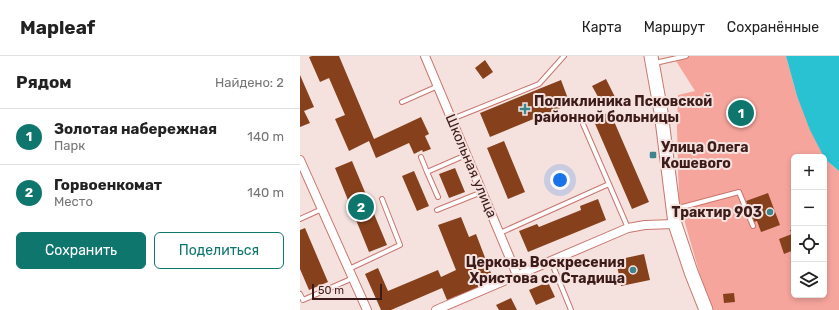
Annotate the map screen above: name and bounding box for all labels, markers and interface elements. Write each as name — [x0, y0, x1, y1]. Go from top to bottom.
text: Mapleaf — [20, 16, 95, 39]
text: Карта — [582, 19, 622, 36]
text: Маршрут — [644, 19, 705, 36]
text: Сохранённые — [727, 19, 819, 36]
text: Рядом — [16, 72, 72, 92]
text: Найдено: 2 — [215, 75, 284, 90]
place label: Поликлиника Псковской районной больницы — [534, 93, 712, 126]
pin: 1 — [728, 98, 754, 128]
marker: Поликлиника Псковской районной больницы — [519, 103, 531, 115]
street label: Школьная улица — [441, 111, 501, 221]
text: Золотая набережная — [54, 120, 217, 138]
text: 1 — [26, 129, 32, 144]
text: 140 m — [247, 129, 284, 144]
text: Парк — [54, 138, 85, 153]
place label: Улица Олега Кошевого — [661, 139, 749, 172]
marker: Улица Олега Кошевого — [648, 150, 658, 160]
map controls — [791, 154, 827, 298]
button: + — [791, 154, 827, 190]
your location — [550, 170, 570, 190]
text: Горвоенкомат — [54, 176, 162, 194]
text: 2 — [25, 185, 33, 200]
text: 140 m — [247, 185, 284, 200]
button: − — [791, 190, 827, 226]
pin: 2 — [348, 192, 374, 222]
text: Место — [54, 194, 93, 209]
place label: Трактир 903 — [671, 204, 762, 221]
marker: Трактир 903 — [765, 207, 775, 217]
button: locate — [791, 226, 827, 262]
button: Сохранить — [16, 232, 146, 269]
button: Поделиться — [154, 232, 284, 269]
place label: Церковь Воскресения Христова со Стадища — [466, 254, 625, 287]
button: layers — [791, 262, 827, 298]
marker: Церковь Воскресения Христова со Стадища — [628, 265, 638, 275]
scale bar — [312, 282, 382, 301]
text: 50 m — [318, 284, 344, 297]

